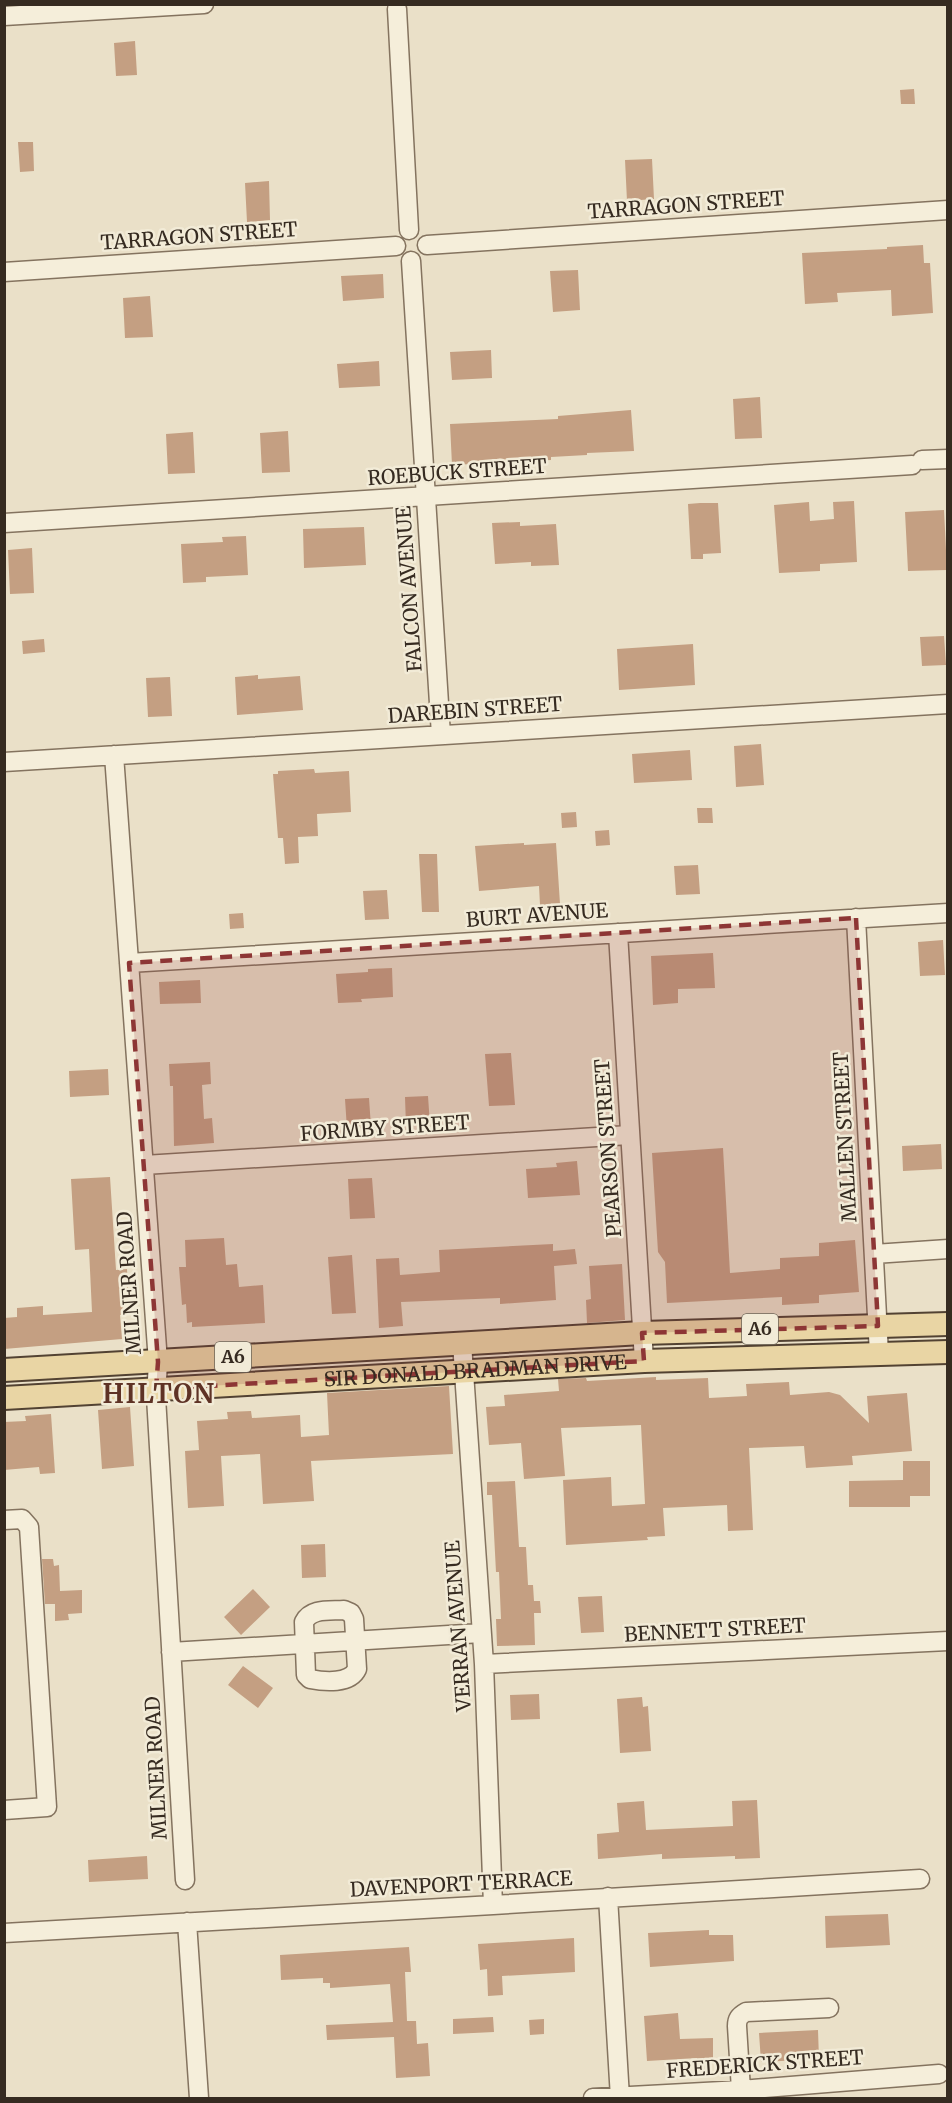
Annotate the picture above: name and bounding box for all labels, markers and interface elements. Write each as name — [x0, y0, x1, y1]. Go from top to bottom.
street label: TARRAGON STREET — [587, 185, 785, 224]
street label: TARRAGON STREET — [100, 216, 298, 255]
street label: ROEBUCK STREET — [367, 453, 547, 490]
street label: FALCON AVENUE — [390, 505, 427, 673]
street label: DAREBIN STREET — [387, 691, 563, 728]
street label: BURT AVENUE — [465, 897, 609, 932]
street label: MALLEN STREET — [828, 1051, 861, 1223]
street label: PEARSON STREET — [589, 1058, 626, 1238]
street label: FORMBY STREET — [299, 1109, 471, 1146]
street label: MILNER ROAD — [111, 1211, 146, 1355]
road number: A6 — [742, 1314, 778, 1344]
road number: A6 — [215, 1342, 251, 1372]
street label: SIR DONALD BRADMAN DRIVE — [323, 1349, 628, 1391]
district label: HILTON — [102, 1377, 216, 1410]
street label: VERRAN AVENUE — [439, 1539, 476, 1713]
street label: BENNETT STREET — [623, 1612, 807, 1647]
street label: MILNER ROAD — [139, 1696, 172, 1840]
street label: DAVENPORT TERRACE — [349, 1865, 573, 1902]
street label: FREDERICK STREET — [665, 2044, 865, 2083]

